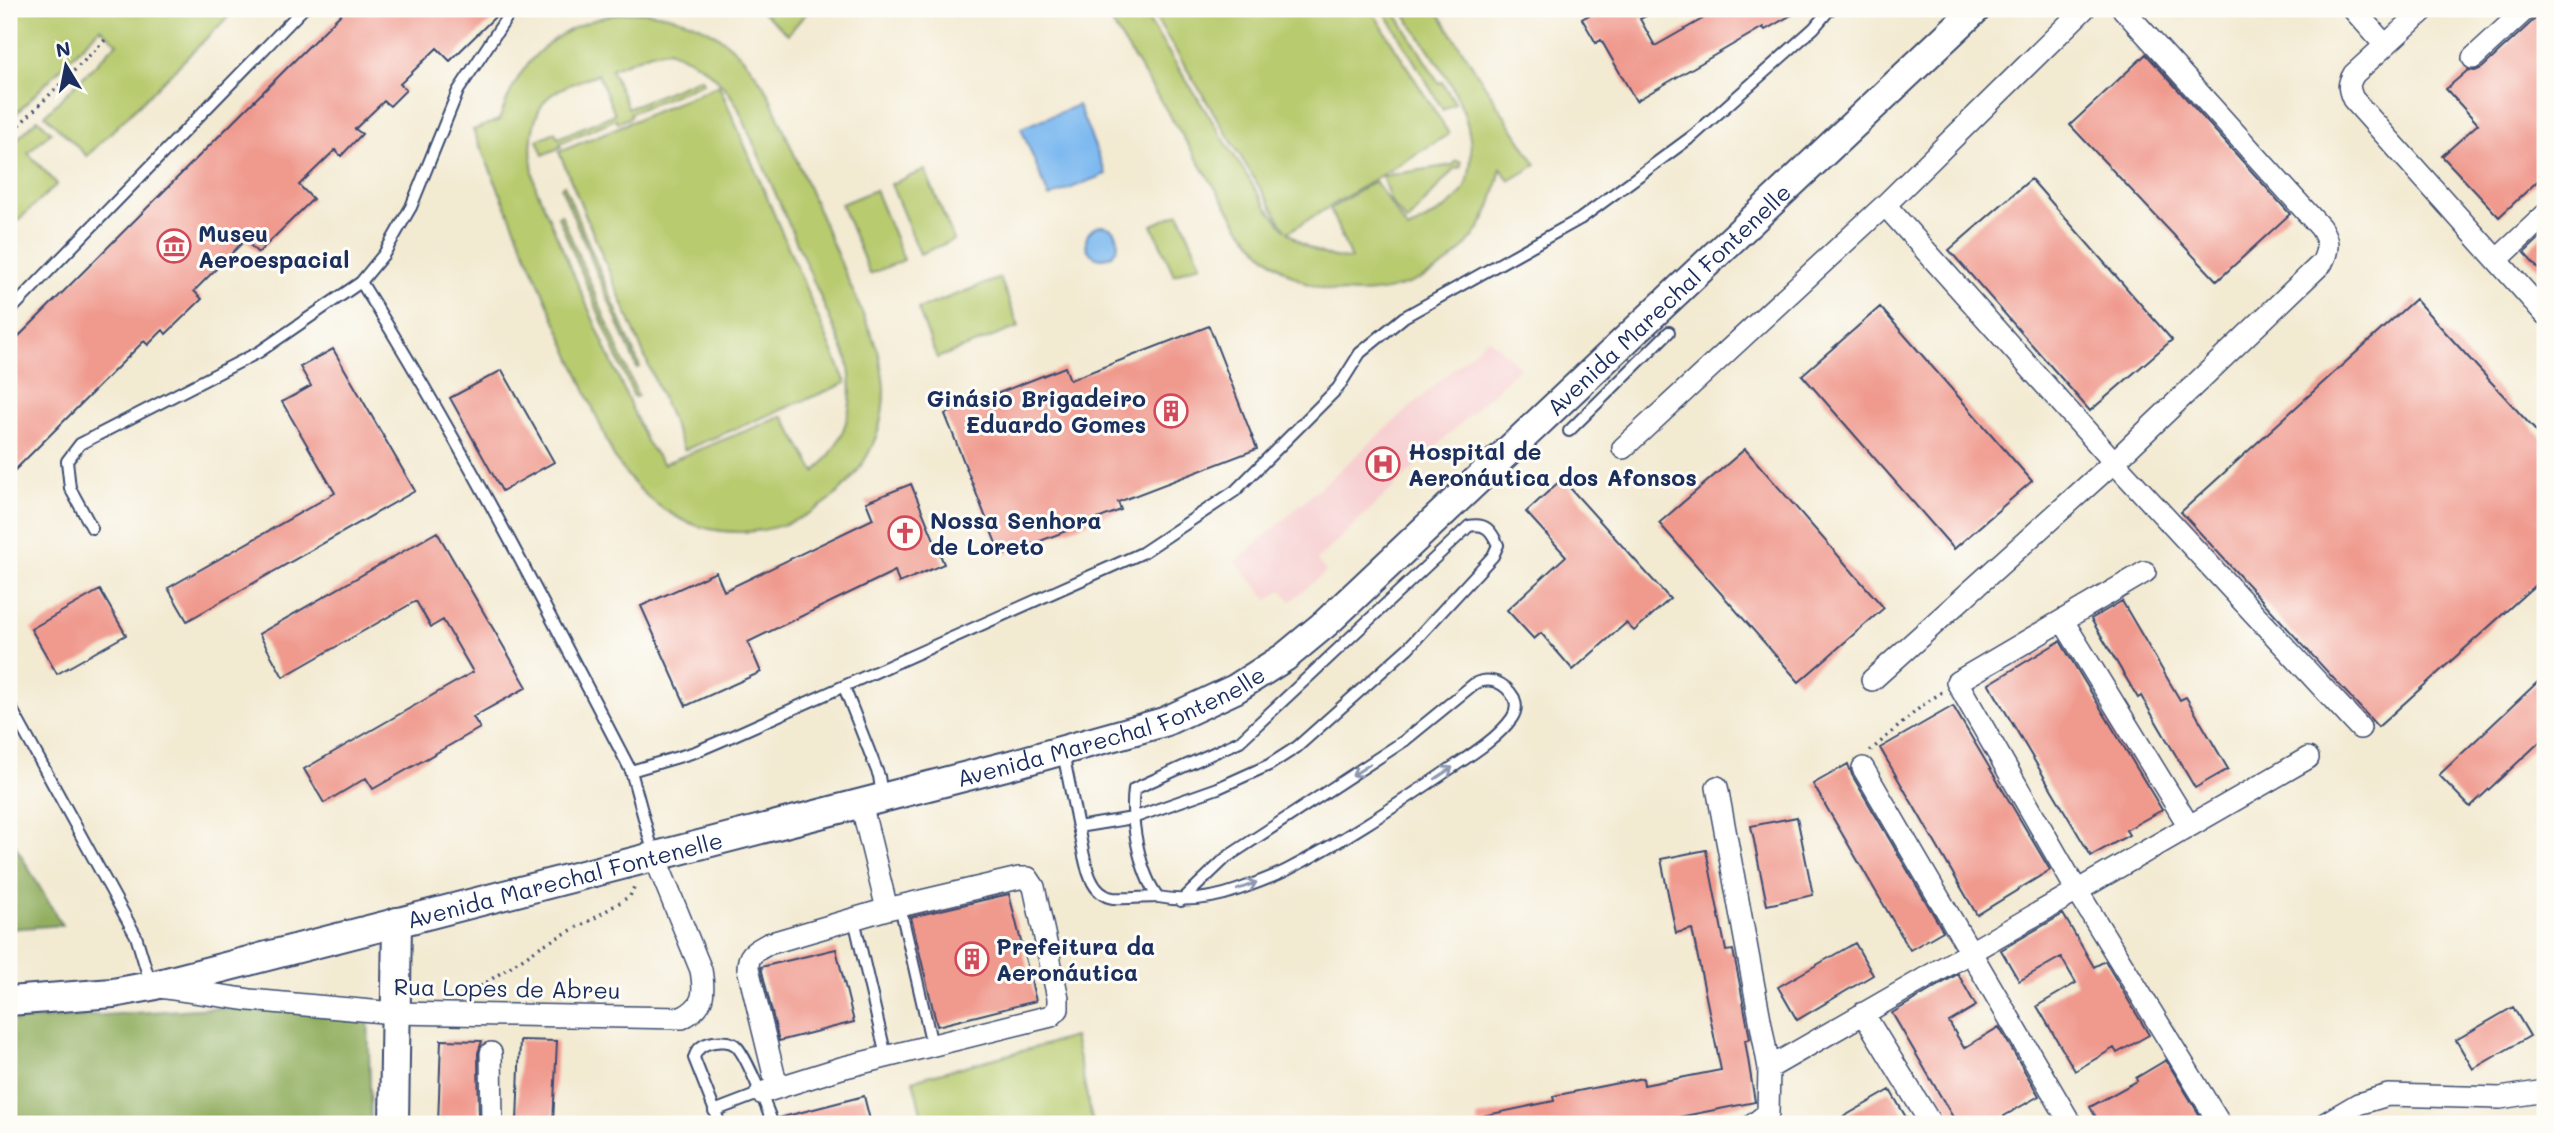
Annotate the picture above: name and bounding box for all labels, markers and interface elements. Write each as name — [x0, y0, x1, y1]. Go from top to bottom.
north arrow — [32, 32, 102, 102]
text: N — [54, 35, 72, 62]
street label: Avenida Marechal Fontenelle — [1540, 177, 1797, 422]
place label: Museu Aeroespacial — [198, 218, 349, 274]
museum icon: Museu Aeroespacial — [155, 227, 193, 265]
place label: Ginásio Brigadeiro Eduardo Gomes — [927, 383, 1146, 439]
building icon: Ginásio Brigadeiro Eduardo Gomes — [1152, 392, 1190, 430]
place label: Hospital de Aeronáutica dos Afonsos — [1408, 436, 1697, 492]
hospital icon: Hospital de Aeronáutica dos Afonsos — [1364, 445, 1402, 483]
place label: Nossa Senhora de Loreto — [930, 505, 1102, 561]
church icon: Nossa Senhora de Loreto — [886, 514, 924, 552]
street label: Avenida Marechal Fontenelle — [954, 659, 1270, 793]
one-way arrow — [1351, 763, 1371, 777]
one-way arrow — [1433, 766, 1453, 780]
street label: Avenida Marechal Fontenelle — [403, 825, 726, 935]
one-way arrow — [1236, 879, 1257, 892]
place label: Prefeitura da Aeronáutica — [996, 931, 1155, 987]
building icon: Prefeitura da Aeronáutica — [953, 940, 991, 978]
street label: Rua Lopes de Abreu — [393, 971, 621, 1005]

